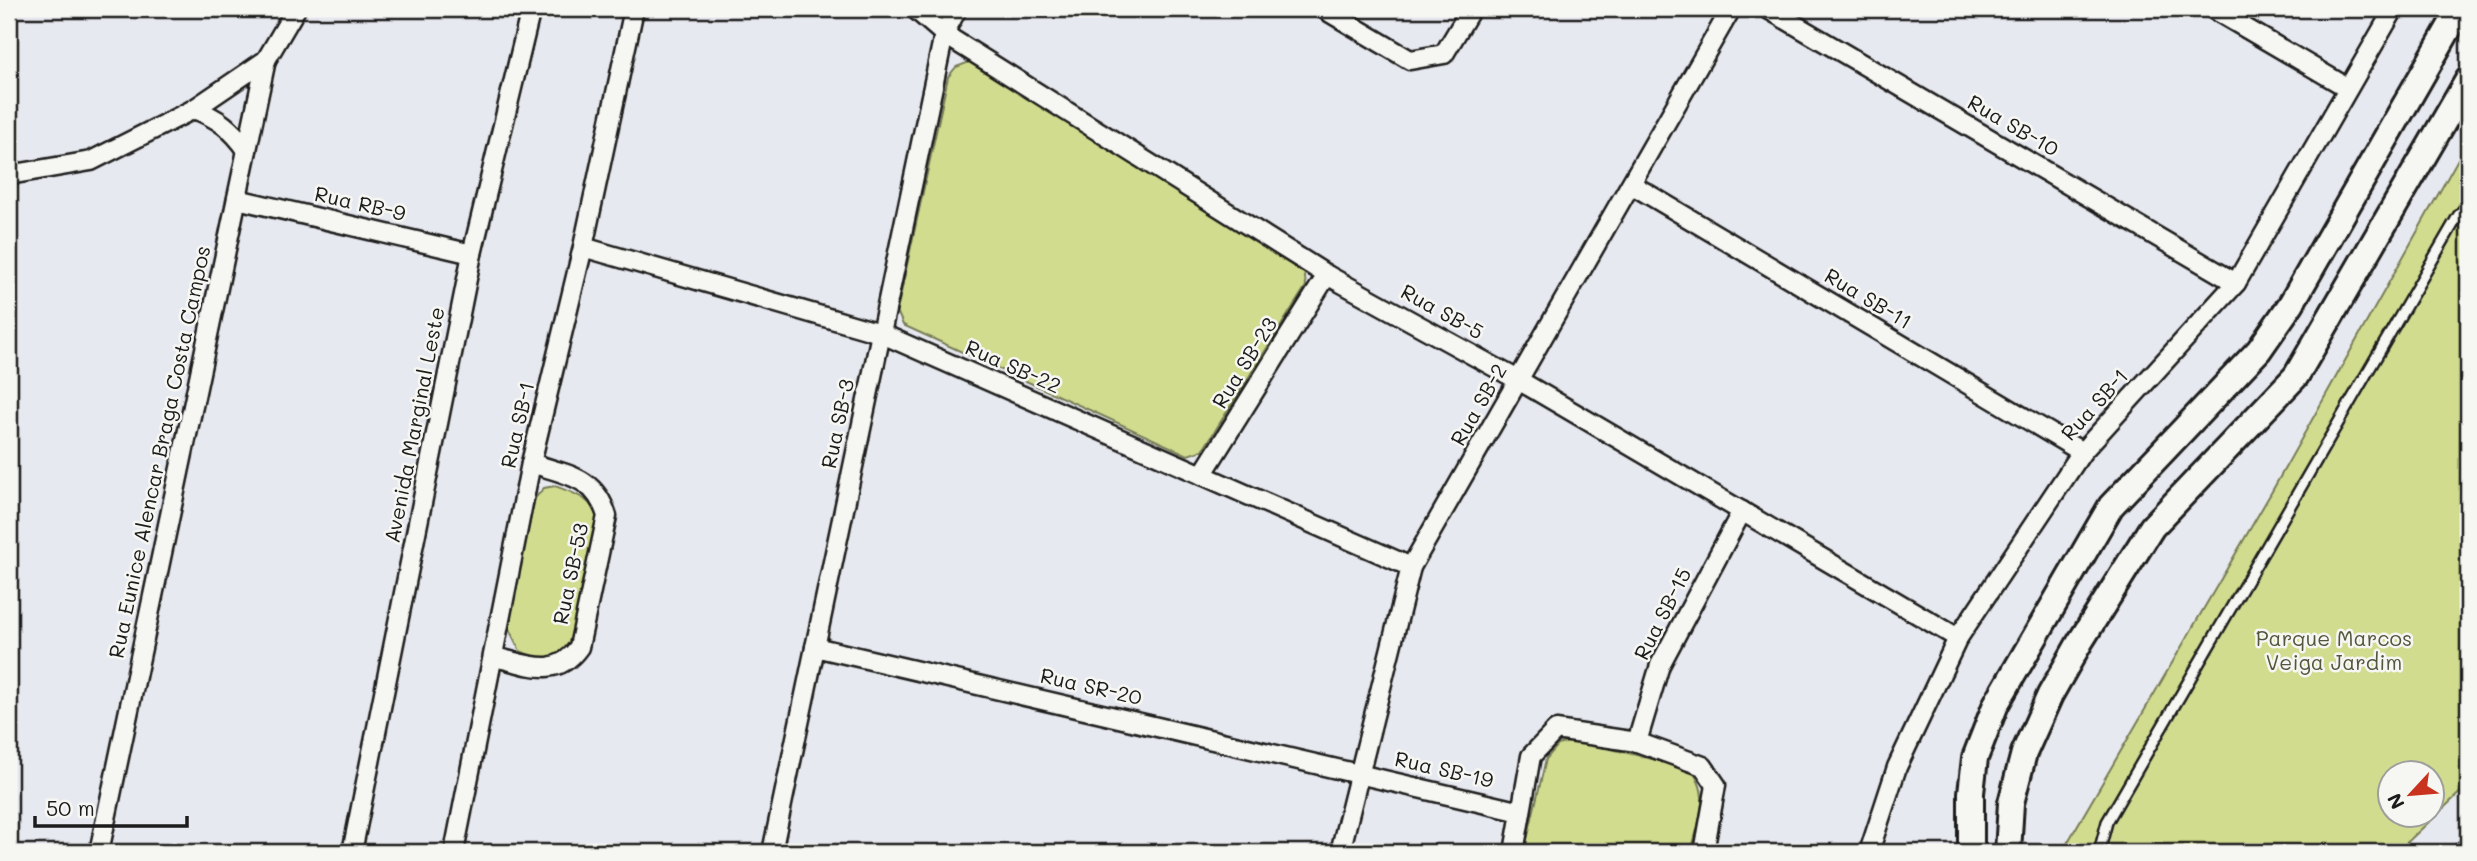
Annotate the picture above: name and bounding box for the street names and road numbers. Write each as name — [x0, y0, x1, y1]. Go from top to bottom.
street label: Rua SB-10 — [1963, 88, 2064, 162]
street label: Rua RB-9 — [312, 179, 408, 226]
street label: Rua Eunice Alencar Braga Costa Campos — [102, 243, 216, 661]
street label: Rua SB-11 — [1820, 261, 1917, 334]
street label: Rua SB-5 — [1397, 277, 1489, 344]
street label: Avenida Marginal Leste — [377, 304, 450, 545]
street label: Rua SB-23 — [1205, 312, 1282, 413]
street label: Rua SB-22 — [962, 333, 1066, 399]
street label: Rua SB-2 — [1443, 358, 1512, 450]
street label: Rua SB-1 — [2054, 362, 2133, 446]
street label: Rua SB-3 — [814, 376, 859, 471]
street label: Rua SB-1 — [494, 379, 540, 471]
street label: Rua SB-53 — [546, 520, 593, 627]
street label: Rua SB-15 — [1627, 563, 1696, 664]
street label: Rua SR-20 — [1038, 661, 1145, 710]
street label: Rua SB-19 — [1392, 744, 1496, 793]

